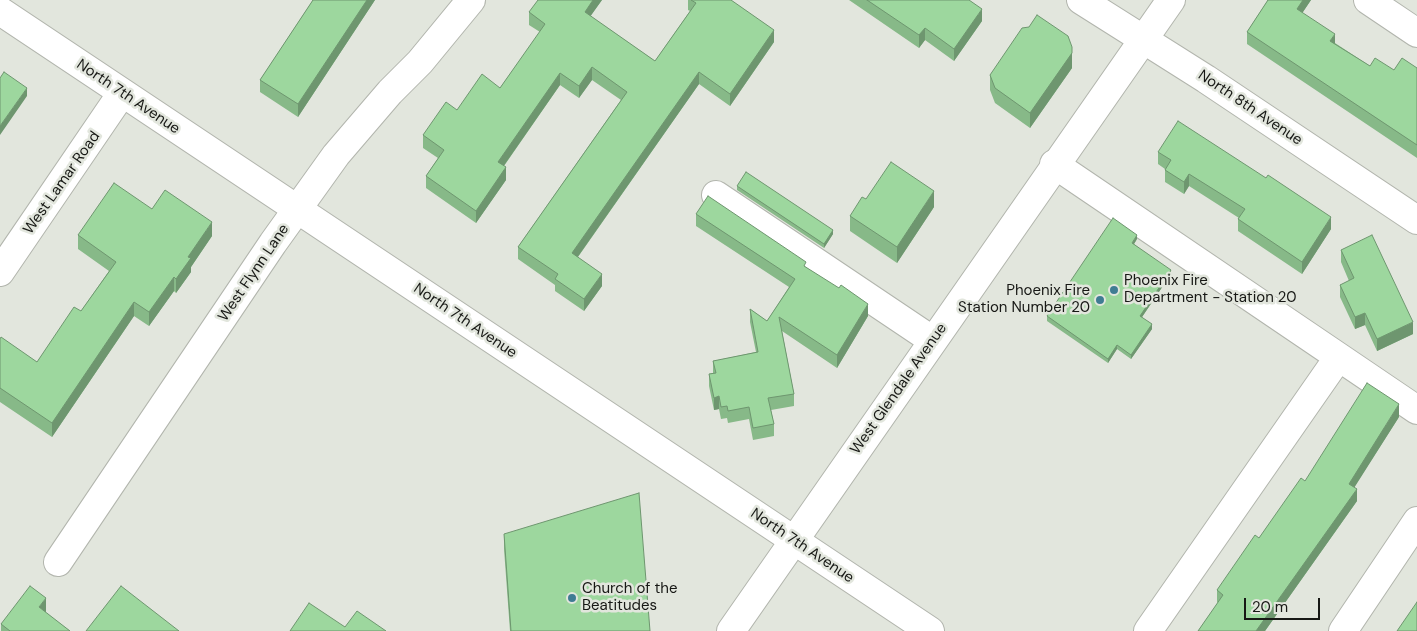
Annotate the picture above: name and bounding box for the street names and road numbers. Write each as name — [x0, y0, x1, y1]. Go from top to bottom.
street label: North 7th Avenue — [73, 56, 183, 138]
street label: North 8th Avenue — [1194, 66, 1306, 150]
street label: West Lamar Road — [20, 128, 104, 238]
street label: West Flynn Lane — [215, 221, 293, 325]
street label: North 7th Avenue — [410, 280, 520, 362]
street label: West Glendale Avenue — [847, 320, 951, 458]
street label: North 7th Avenue — [747, 505, 857, 587]

